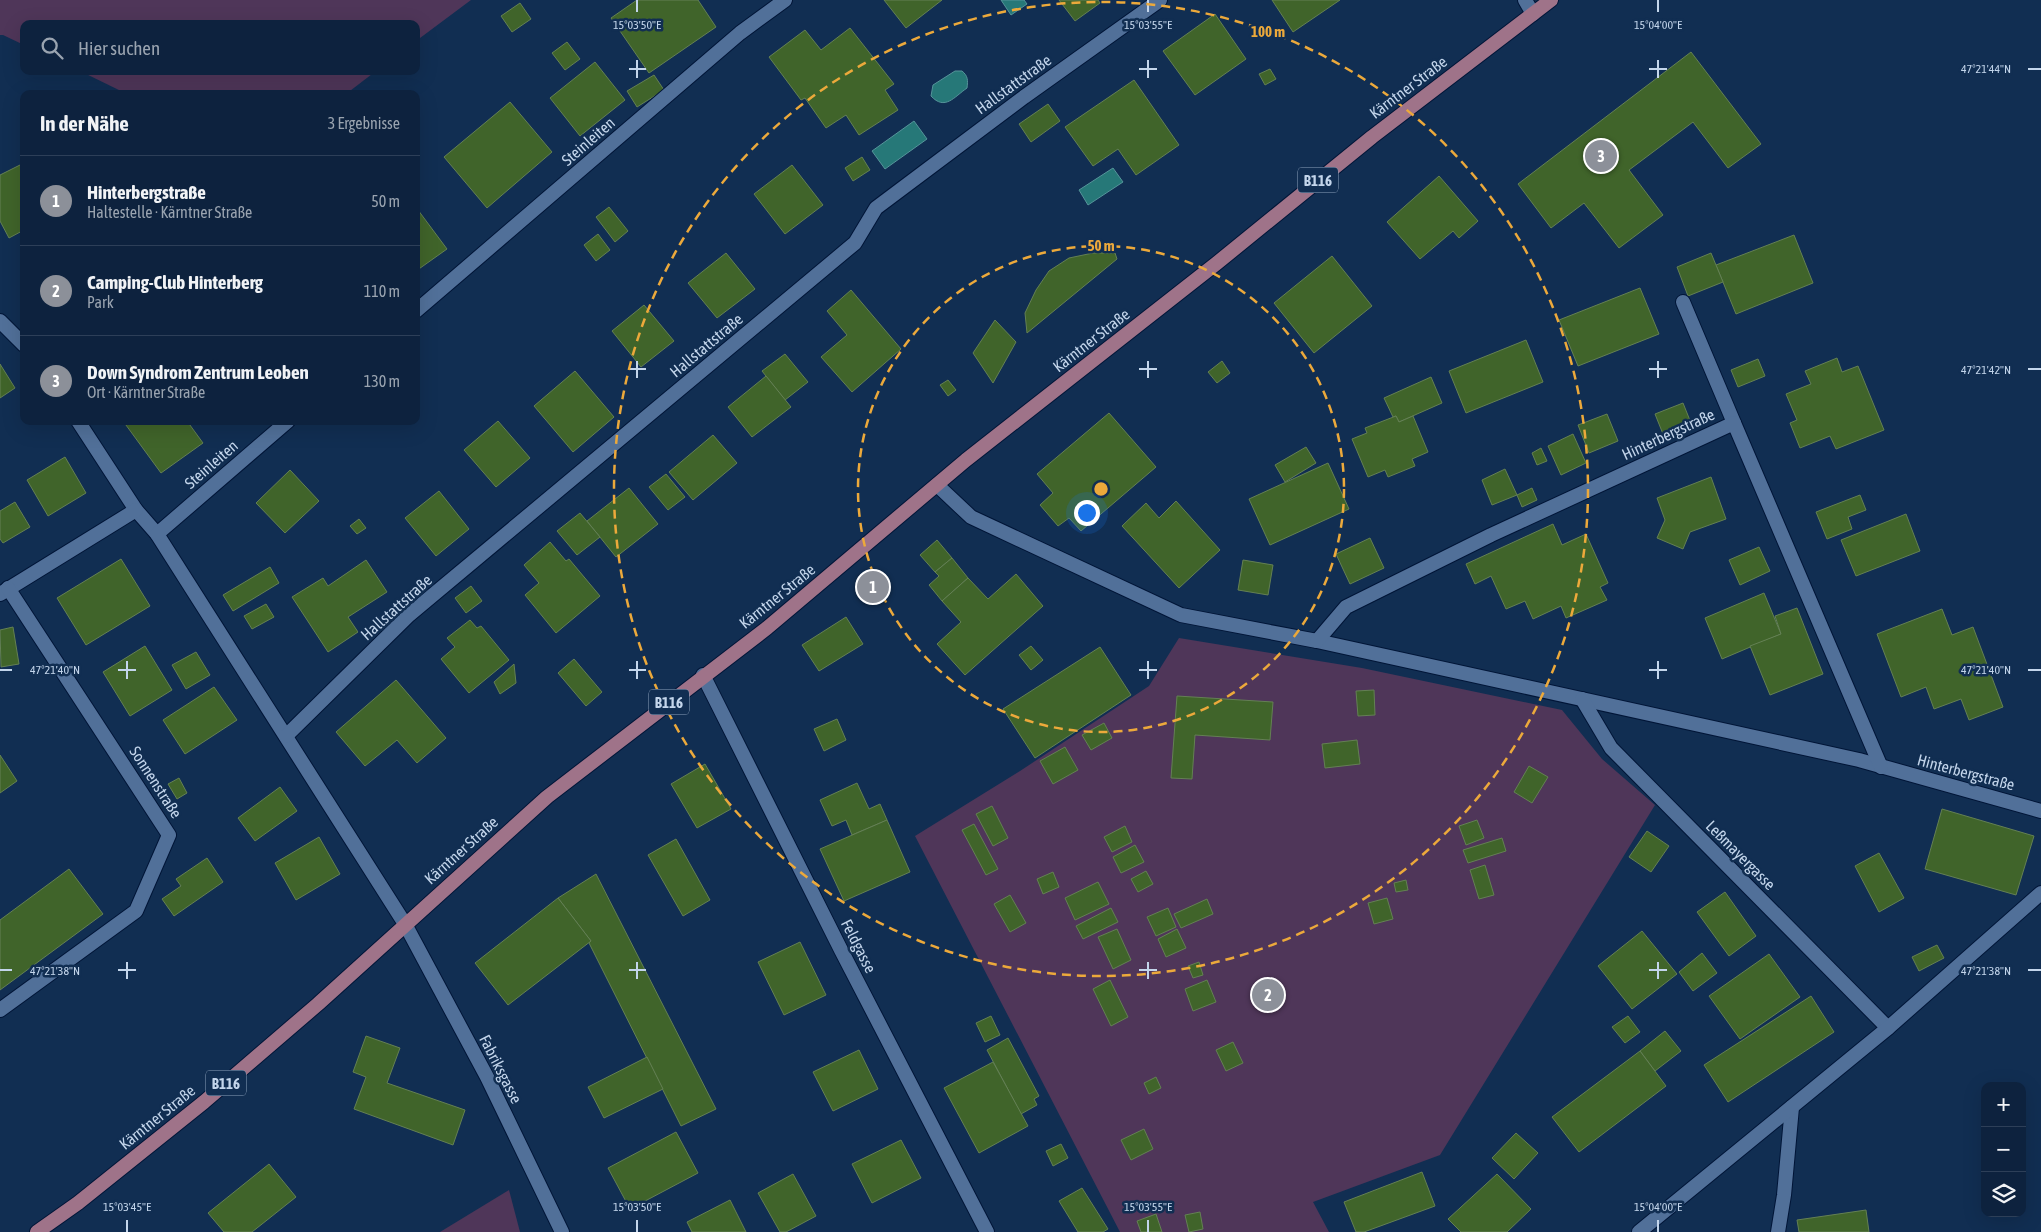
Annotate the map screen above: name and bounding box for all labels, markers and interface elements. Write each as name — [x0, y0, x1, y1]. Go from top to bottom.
text: 15°03'50"E — [613, 18, 661, 32]
text: 15°03'55"E — [1124, 18, 1172, 32]
text: 15°04'00"E — [1634, 18, 1682, 32]
search box — [20, 20, 420, 75]
text: 100 m — [1251, 23, 1285, 40]
icon: search — [38, 34, 66, 62]
text: Hier suchen — [78, 37, 160, 59]
street label: Hallstattstraße — [972, 51, 1054, 117]
street label: Kärntner Straße — [1366, 52, 1450, 122]
text: 47°21'44"N — [1961, 62, 2011, 76]
text: In der Nähe — [40, 111, 129, 135]
street label: Steinleiten — [558, 113, 618, 169]
text: 3 Ergebnisse — [328, 114, 400, 132]
pin: 3 — [1585, 137, 1617, 175]
road number: B116 — [1298, 168, 1338, 192]
text: Hinterbergstraße — [87, 181, 206, 203]
text: 1 — [52, 192, 60, 210]
text: 50 m — [371, 192, 400, 210]
text: Haltestelle · Kärntner Straße — [87, 203, 252, 221]
text: 50 m — [1088, 237, 1115, 254]
text: Camping-Club Hinterberg — [87, 271, 263, 293]
text: 2 — [52, 282, 60, 300]
text: 110 m — [364, 282, 400, 300]
text: Park — [87, 293, 114, 311]
street label: Kärntner Straße — [1049, 305, 1133, 375]
street label: Hallstattstraße — [666, 309, 746, 381]
text: Down Syndrom Zentrum Leoben — [87, 361, 309, 383]
text: 47°21'42"N — [1961, 363, 2011, 377]
text: 3 — [52, 372, 60, 390]
text: 130 m — [364, 372, 400, 390]
text: Ort · Kärntner Straße — [87, 383, 205, 401]
street label: Hinterbergstraße — [1619, 405, 1718, 464]
street label: Steinleiten — [181, 436, 241, 492]
centre of rings — [1092, 480, 1110, 498]
your location — [1074, 500, 1100, 526]
street label: Kärntner Straße — [736, 560, 818, 632]
pin: 1 — [857, 568, 889, 606]
street label: Hallstattstraße — [357, 571, 435, 643]
text: 47°21'40"N — [30, 663, 80, 677]
text: 47°21'40"N — [1961, 663, 2011, 677]
road number: B116 — [649, 690, 689, 714]
street label: Sonnenstraße — [126, 743, 186, 821]
street label: Hinterbergstraße — [1915, 750, 2017, 795]
street label: Kärntner Straße — [421, 813, 501, 887]
street label: Leßmayergasse — [1702, 817, 1779, 894]
street label: Feldgasse — [837, 916, 880, 976]
text: 47°21'38"N — [30, 964, 80, 978]
text: 47°21'38"N — [1961, 964, 2011, 978]
pin: 2 — [1252, 976, 1284, 1014]
street label: Fabriksgasse — [475, 1032, 526, 1107]
road number: B116 — [206, 1070, 246, 1096]
street label: Kärntner Straße — [116, 1081, 198, 1153]
map controls — [1981, 1082, 2026, 1217]
button: + — [1981, 1082, 2026, 1127]
button: − — [1981, 1127, 2026, 1172]
button: layers — [1981, 1172, 2026, 1217]
text: 15°03'45"E — [103, 1200, 151, 1214]
text: 15°03'50"E — [613, 1200, 661, 1214]
text: 15°03'55"E — [1124, 1200, 1172, 1214]
text: 15°04'00"E — [1634, 1200, 1682, 1214]

